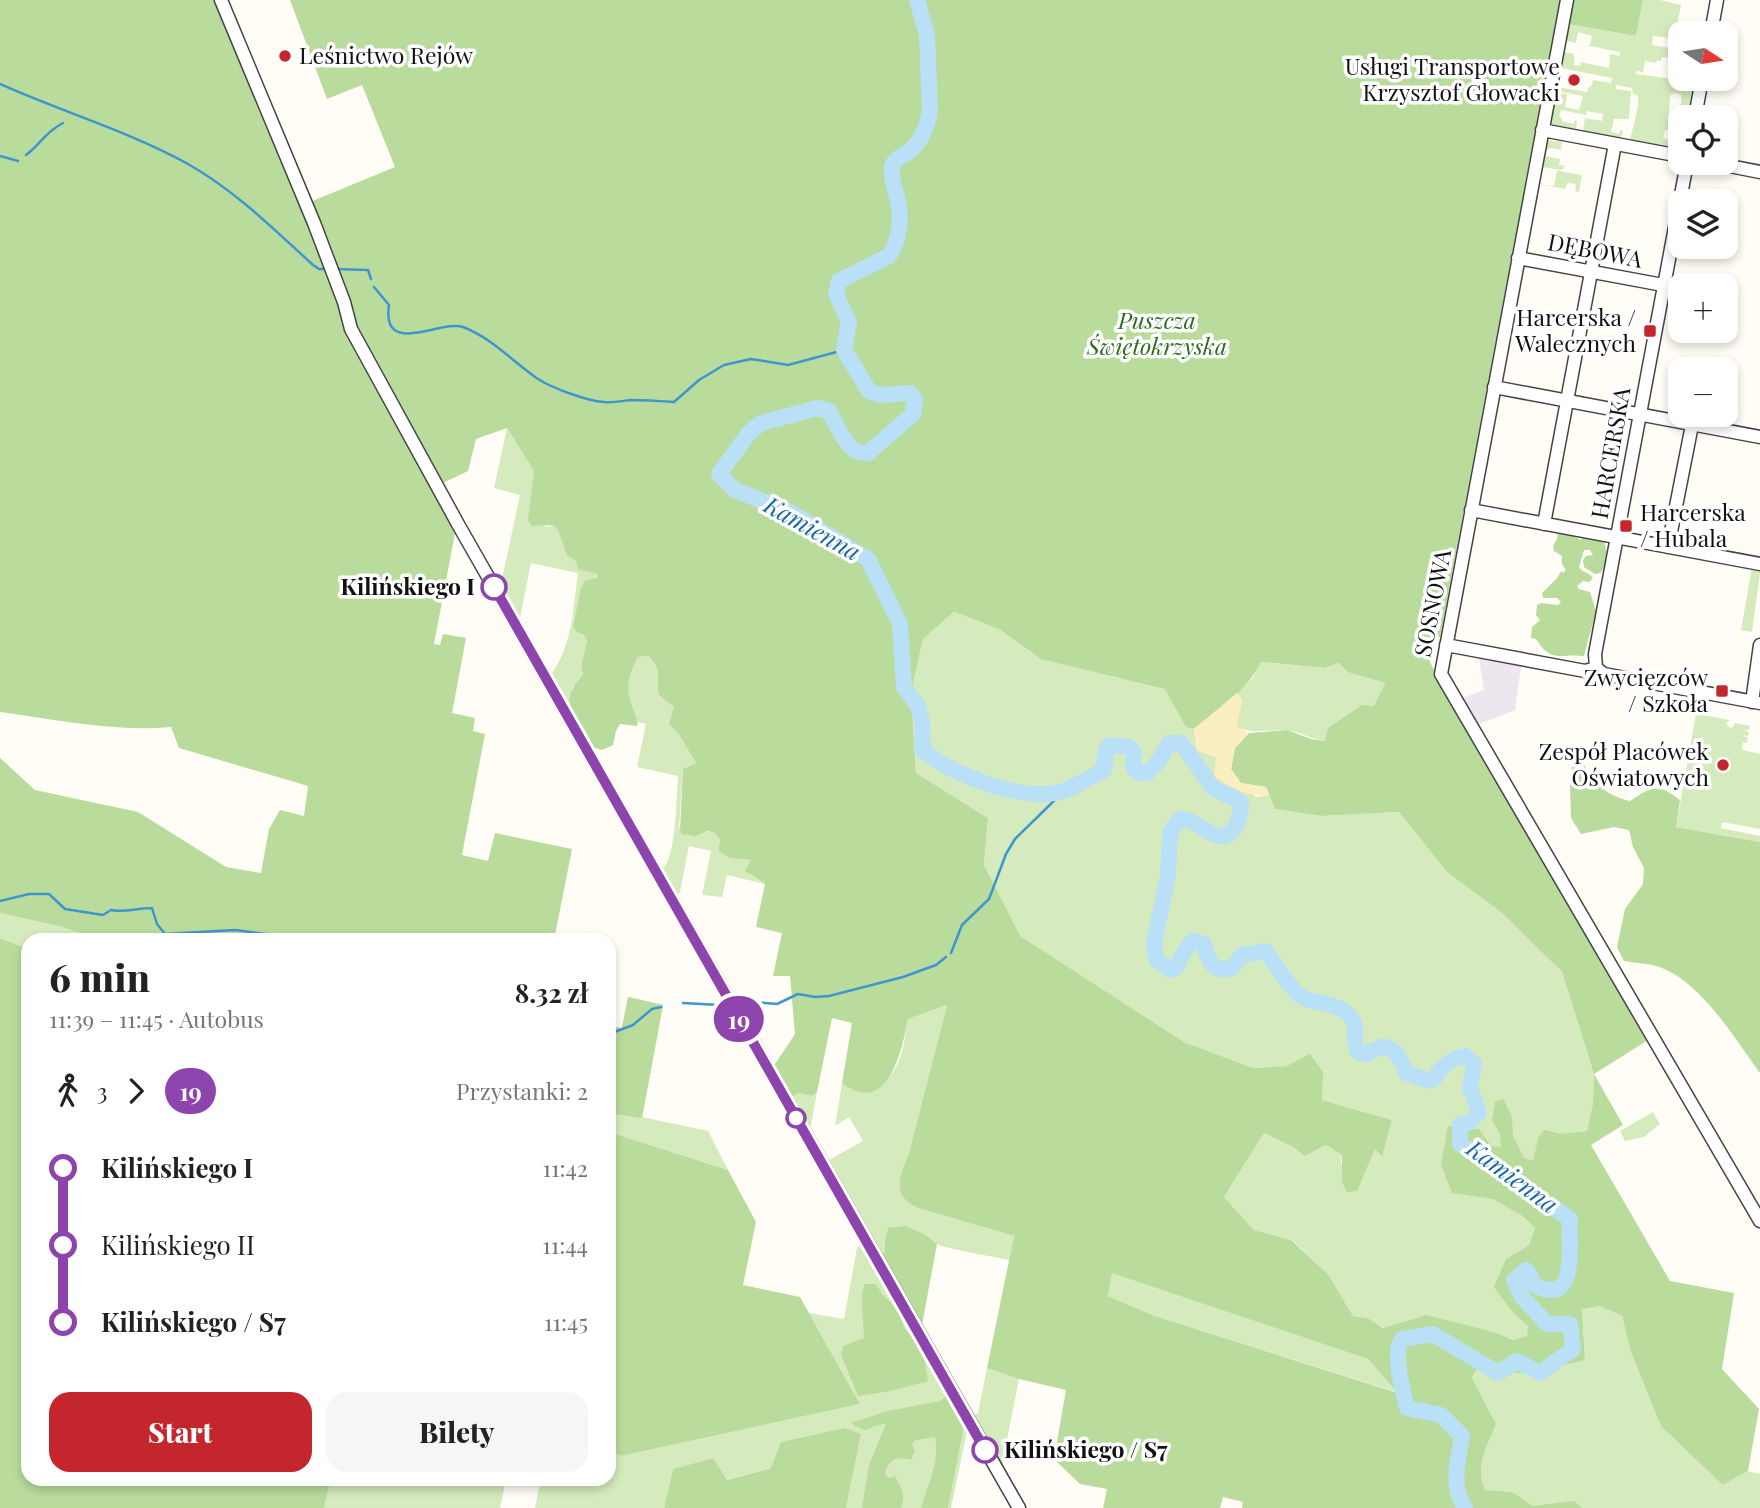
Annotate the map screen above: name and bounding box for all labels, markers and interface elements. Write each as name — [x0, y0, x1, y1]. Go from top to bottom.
north arrow — [1668, 21, 1738, 91]
map controls — [1668, 21, 1738, 427]
place label: Leśnictwo Rejów — [299, 39, 473, 70]
marker: Leśnictwo Rejów — [277, 48, 293, 64]
place label: Usługi Transportowe Krzysztof Głowacki — [1345, 50, 1560, 107]
marker: Usługi Transportowe Krzysztof Głowacki — [1566, 72, 1582, 88]
button: locate — [1668, 105, 1738, 175]
button: layers — [1668, 189, 1738, 259]
street label: DĘBOWA — [1545, 225, 1646, 274]
button: + — [1668, 273, 1738, 343]
place label: Harcerska / Walecznych — [1514, 301, 1636, 358]
park label: Puszcza Świętokrzyska — [1086, 304, 1227, 361]
marker: Harcerska / Walecznych — [1642, 323, 1658, 339]
button: − — [1668, 357, 1738, 427]
street label: HARCERSKA — [1583, 384, 1636, 521]
water label: Kamienna — [758, 487, 867, 567]
place label: Harcerska / Hubala — [1640, 496, 1746, 553]
marker: Harcerska / Hubala — [1618, 518, 1634, 534]
street label: SOSNOWA — [1406, 546, 1457, 659]
place label: Kilińskiego I — [341, 570, 475, 601]
marker: Kilińskiego I — [481, 574, 507, 600]
place label: Zwycięzców / Szkoła — [1584, 661, 1709, 718]
marker: Zwycięzców / Szkoła — [1714, 683, 1730, 699]
place label: Zespół Placówek Oświatowych — [1539, 735, 1709, 792]
marker: Zespół Placówek Oświatowych — [1715, 757, 1731, 773]
text: 6 min — [49, 951, 150, 1002]
text: 8.32 zł — [515, 975, 588, 1010]
line badge: 19 — [708, 996, 770, 1042]
text: 11:39 – 11:45 · Autobus — [49, 1003, 264, 1034]
text: 19 — [728, 1003, 750, 1035]
icon: walk — [49, 1072, 87, 1110]
icon: forward — [117, 1072, 155, 1110]
text: 3 — [97, 1075, 107, 1106]
text: 19 — [179, 1075, 202, 1107]
text: Przystanki: 2 — [456, 1075, 588, 1106]
unlabelled marker — [786, 1108, 806, 1128]
water label: Kamienna — [1460, 1131, 1565, 1219]
text: Kilińskiego I — [101, 1150, 253, 1185]
text: 11:42 — [542, 1152, 588, 1183]
text: Kilińskiego II — [101, 1227, 255, 1262]
text: 11:44 — [542, 1229, 588, 1260]
text: Kilińskiego / S7 — [101, 1304, 286, 1339]
text: 11:45 — [544, 1306, 588, 1337]
button: Start — [49, 1392, 312, 1472]
button: Bilety — [326, 1392, 588, 1472]
place label: Kilińskiego / S7 — [1004, 1433, 1168, 1464]
marker: Kilińskiego / S7 — [972, 1437, 998, 1463]

